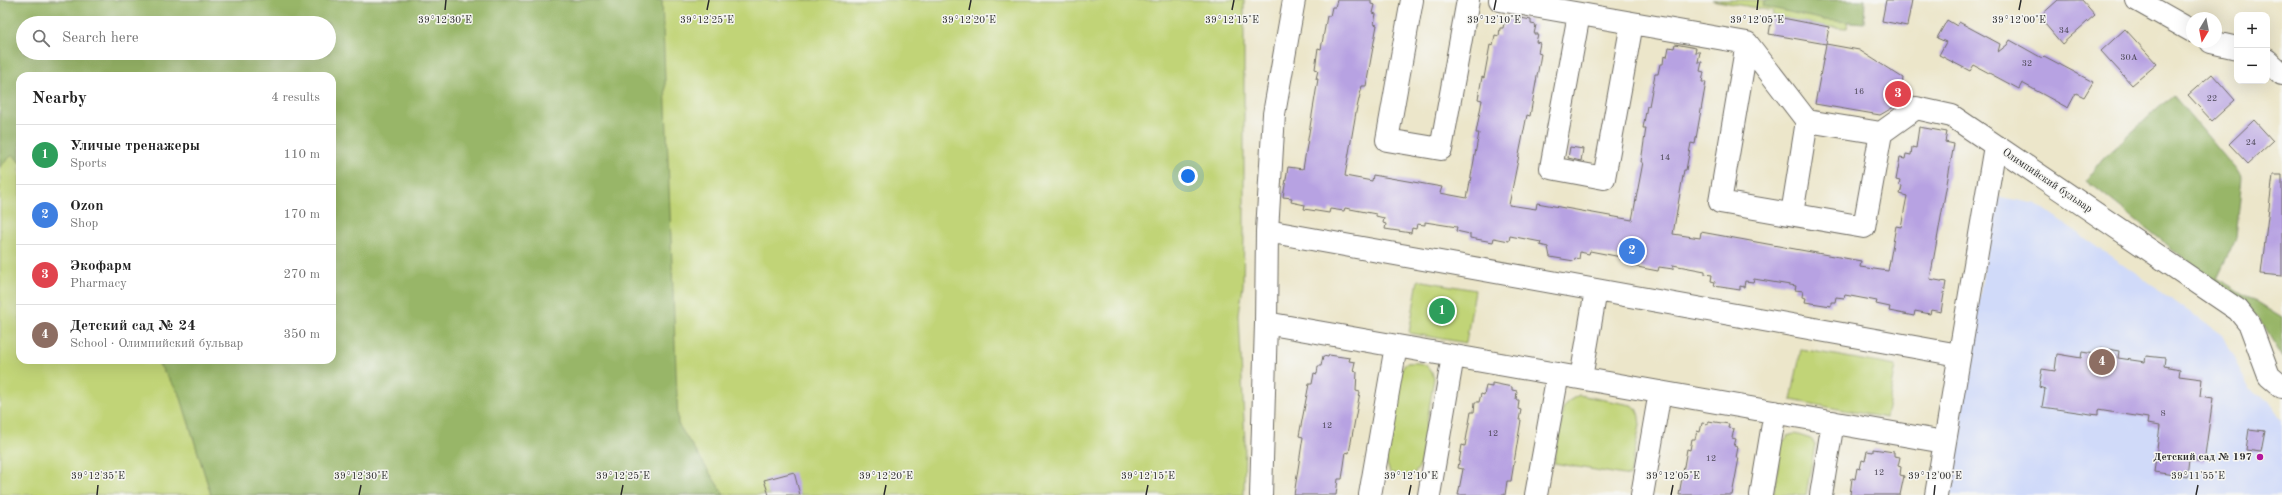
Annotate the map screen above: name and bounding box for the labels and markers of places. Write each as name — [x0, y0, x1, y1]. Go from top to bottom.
pin: 3 — [1885, 79, 1911, 109]
pin: 2 — [1619, 236, 1645, 266]
pin: 1 — [1429, 296, 1455, 326]
pin: 4 — [2089, 347, 2115, 377]
place label: Детский сад № 197 — [2153, 452, 2252, 463]
marker: Детский сад № 197 — [2255, 452, 2265, 462]

